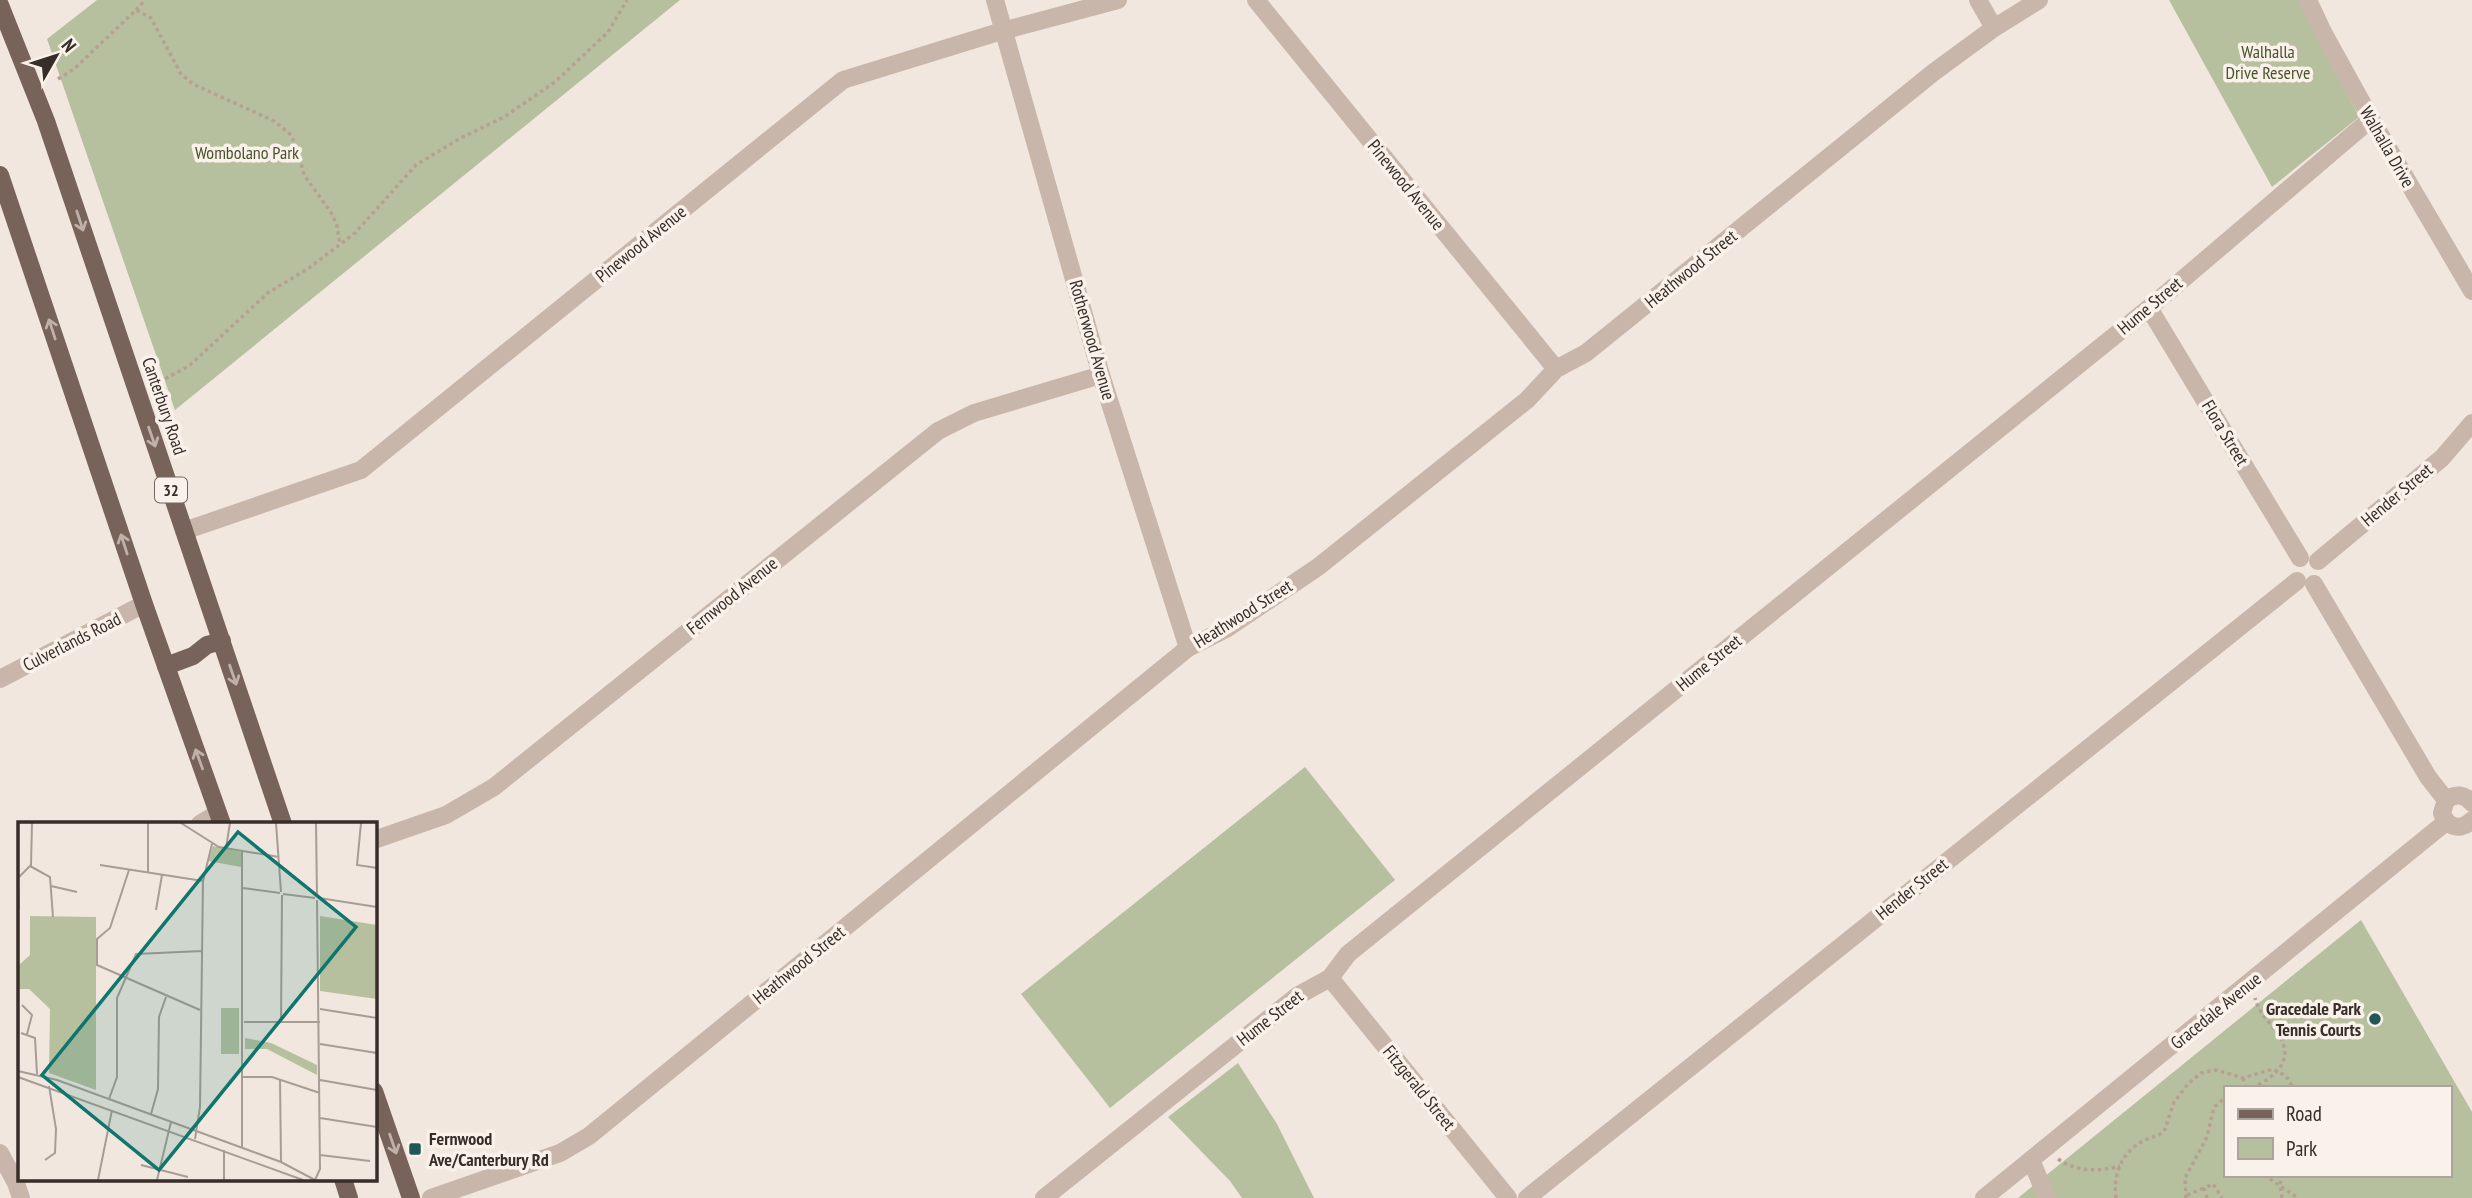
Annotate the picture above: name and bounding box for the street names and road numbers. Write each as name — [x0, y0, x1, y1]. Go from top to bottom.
street label: Walhalla Drive — [2355, 102, 2420, 192]
street label: Pinewood Avenue — [1363, 135, 1450, 235]
street label: Pinewood Avenue — [591, 200, 691, 287]
street label: Heathwood Street — [1640, 224, 1741, 313]
street label: Hume Street — [2113, 272, 2187, 339]
street label: Rotherwood Avenue — [1064, 277, 1121, 402]
street label: Canterbury Road — [137, 354, 192, 458]
street label: Flora Street — [2197, 396, 2254, 470]
street label: Hender Street — [2356, 458, 2437, 531]
road number: 32 — [155, 477, 187, 503]
street label: Fernwood Avenue — [682, 552, 782, 639]
street label: Heathwood Street — [1189, 574, 1296, 653]
street label: Culverlands Road — [19, 607, 125, 676]
street label: Hume Street — [1671, 629, 1746, 696]
street label: Hender Street — [1871, 853, 1952, 925]
street label: Heathwood Street — [748, 920, 849, 1009]
street label: Gracedale Avenue — [2166, 967, 2266, 1054]
street label: Hume Street — [1232, 985, 1307, 1051]
street label: Fitzgerald Street — [1378, 1040, 1461, 1135]

